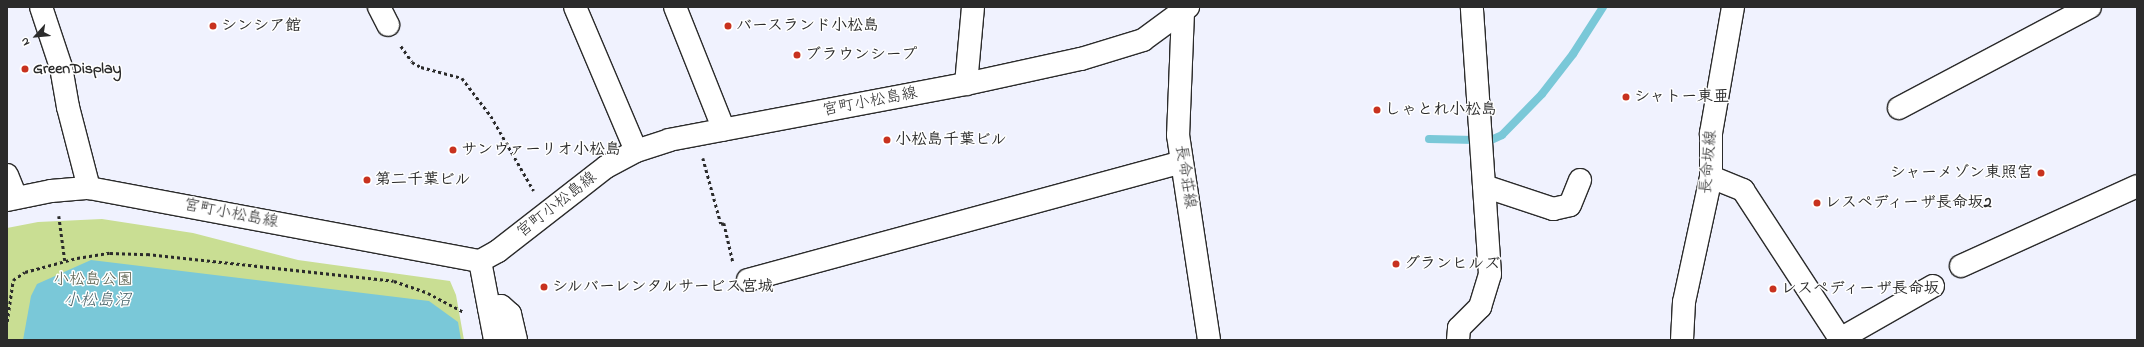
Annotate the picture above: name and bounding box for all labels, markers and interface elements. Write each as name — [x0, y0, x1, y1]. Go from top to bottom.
north arrow — [16, 16, 56, 56]
place label: シンシア館 — [221, 16, 301, 36]
place label: バースランド小松島 — [736, 16, 880, 36]
marker: シンシア館 — [208, 21, 218, 31]
marker: バースランド小松島 — [723, 21, 733, 31]
text: N — [16, 35, 34, 48]
place label: ブラウンシープ — [805, 45, 917, 65]
marker: ブラウンシープ — [792, 50, 802, 60]
place label: GreenDisplay — [33, 59, 121, 79]
marker: GreenDisplay — [20, 64, 30, 74]
street label: 宮町小松島線 — [821, 83, 919, 121]
place label: シャトー東亜 — [1634, 87, 1730, 107]
marker: シャトー東亜 — [1621, 92, 1631, 102]
place label: しゃとれ小松島 — [1385, 100, 1497, 120]
marker: しゃとれ小松島 — [1372, 105, 1382, 115]
street label: 長命坂線 — [1697, 129, 1721, 195]
place label: 小松島千葉ビル — [895, 130, 1007, 150]
marker: 小松島千葉ビル — [882, 135, 892, 145]
place label: サンヴァーリオ小松島 — [461, 140, 621, 160]
street label: 長命荘線 — [1171, 144, 1199, 210]
marker: サンヴァーリオ小松島 — [448, 145, 458, 155]
place label: シャーメゾン東照宮 — [1889, 163, 2033, 183]
street label: 宮町小松島線 — [513, 168, 601, 242]
marker: シャーメゾン東照宮 — [2036, 168, 2046, 178]
place label: 第二千葉ビル — [375, 170, 471, 190]
marker: 第二千葉ビル — [362, 175, 372, 185]
place label: レスペディーザ長命坂2 — [1825, 193, 1993, 213]
street label: 宮町小松島線 — [182, 195, 280, 233]
marker: レスペディーザ長命坂2 — [1812, 198, 1822, 208]
place label: グランヒルズ — [1404, 254, 1500, 274]
marker: グランヒルズ — [1391, 259, 1401, 269]
park label: 小松島公園 — [53, 270, 133, 290]
place label: シルバーレンタルサービス宮城 — [552, 277, 776, 297]
place label: レスペディーザ長命坂 — [1781, 279, 1941, 299]
marker: シルバーレンタルサービス宮城 — [539, 282, 549, 292]
marker: レスペディーザ長命坂 — [1768, 284, 1778, 294]
water label: 小松島沼 — [63, 291, 131, 311]

